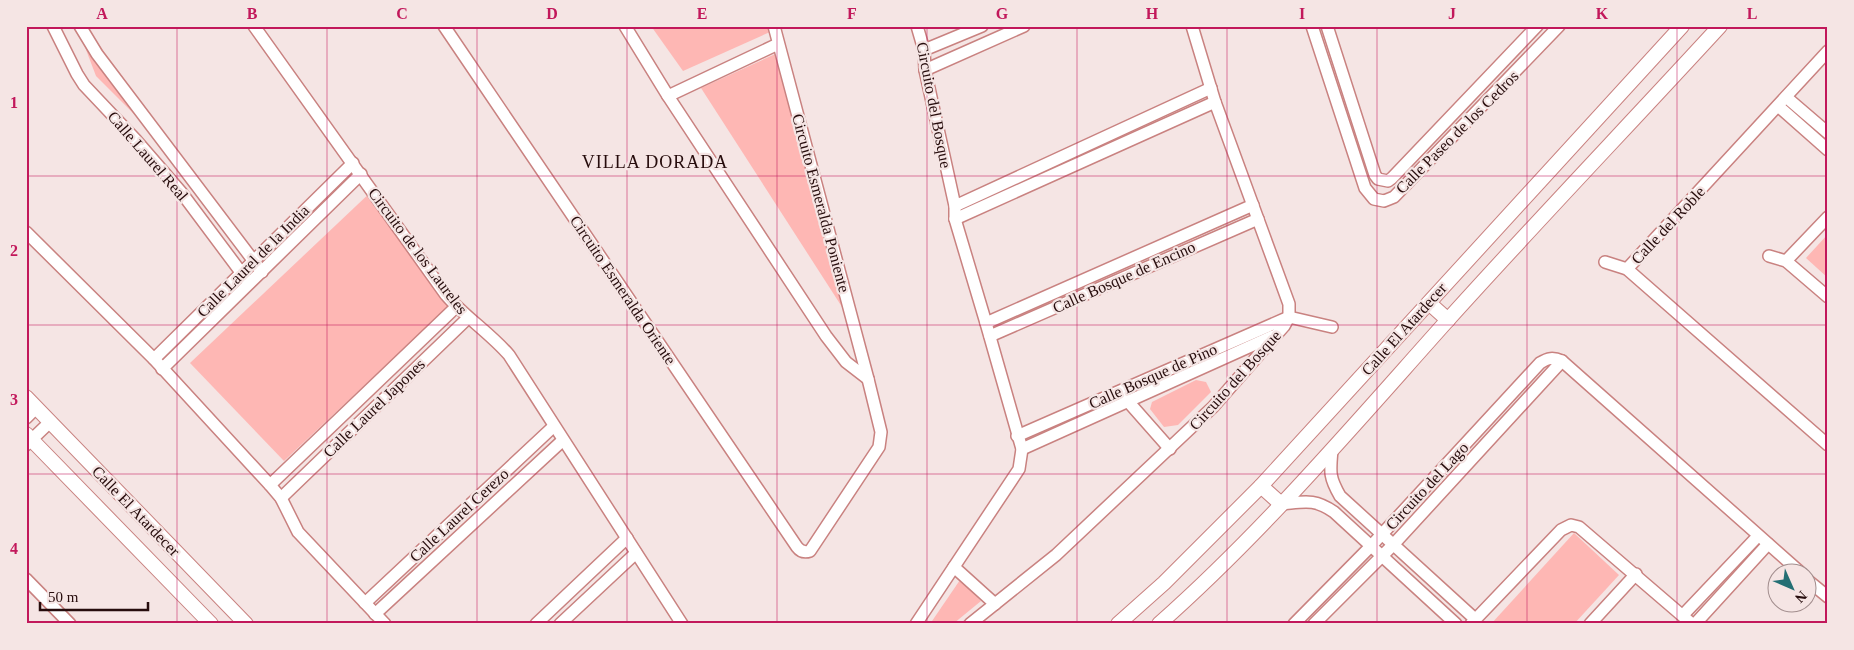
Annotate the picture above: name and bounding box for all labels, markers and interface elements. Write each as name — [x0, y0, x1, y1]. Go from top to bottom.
text: A — [96, 5, 108, 22]
text: B — [247, 5, 258, 22]
text: C — [396, 5, 408, 22]
text: D — [546, 5, 558, 22]
text: E — [697, 5, 707, 22]
text: F — [847, 5, 857, 22]
text: G — [996, 5, 1009, 22]
text: H — [1146, 5, 1159, 22]
text: I — [1299, 5, 1305, 22]
text: J — [1448, 5, 1456, 22]
text: K — [1596, 5, 1609, 22]
text: L — [1747, 5, 1757, 22]
street label: Circuito del Bosque — [912, 41, 955, 170]
street label: Calle Paseo de los Cedros — [1392, 67, 1522, 197]
text: 1 — [10, 94, 18, 111]
street label: Calle Laurel Real — [105, 108, 192, 205]
street label: Circuito Esmeralda Poniente — [789, 112, 853, 294]
district label: VILLA DORADA — [582, 152, 728, 172]
street label: Calle del Roble — [1628, 183, 1708, 267]
street label: Circuito de los Laureles — [365, 185, 471, 317]
street label: Calle Laurel de la India — [194, 202, 312, 320]
street label: Circuito Esmeralda Oriente — [567, 212, 679, 368]
street label: Calle Bosque de Encino — [1050, 238, 1198, 317]
text: 2 — [10, 242, 18, 259]
street label: Calle El Atardecer — [1358, 279, 1450, 379]
street label: Circuito del Bosque — [1186, 327, 1285, 434]
street label: Calle Bosque de Pino — [1086, 340, 1220, 413]
street label: Calle Laurel Japones — [320, 355, 429, 461]
text: 3 — [10, 391, 18, 408]
street label: Circuito del Lago — [1382, 439, 1472, 534]
street label: Calle El Atardecer — [89, 463, 184, 560]
street label: Calle Laurel Cerezo — [406, 465, 512, 565]
text: 4 — [10, 540, 18, 557]
north arrow — [1766, 562, 1816, 612]
scale bar — [40, 580, 148, 612]
text: N — [1792, 588, 1810, 606]
text: 50 m — [48, 589, 79, 605]

